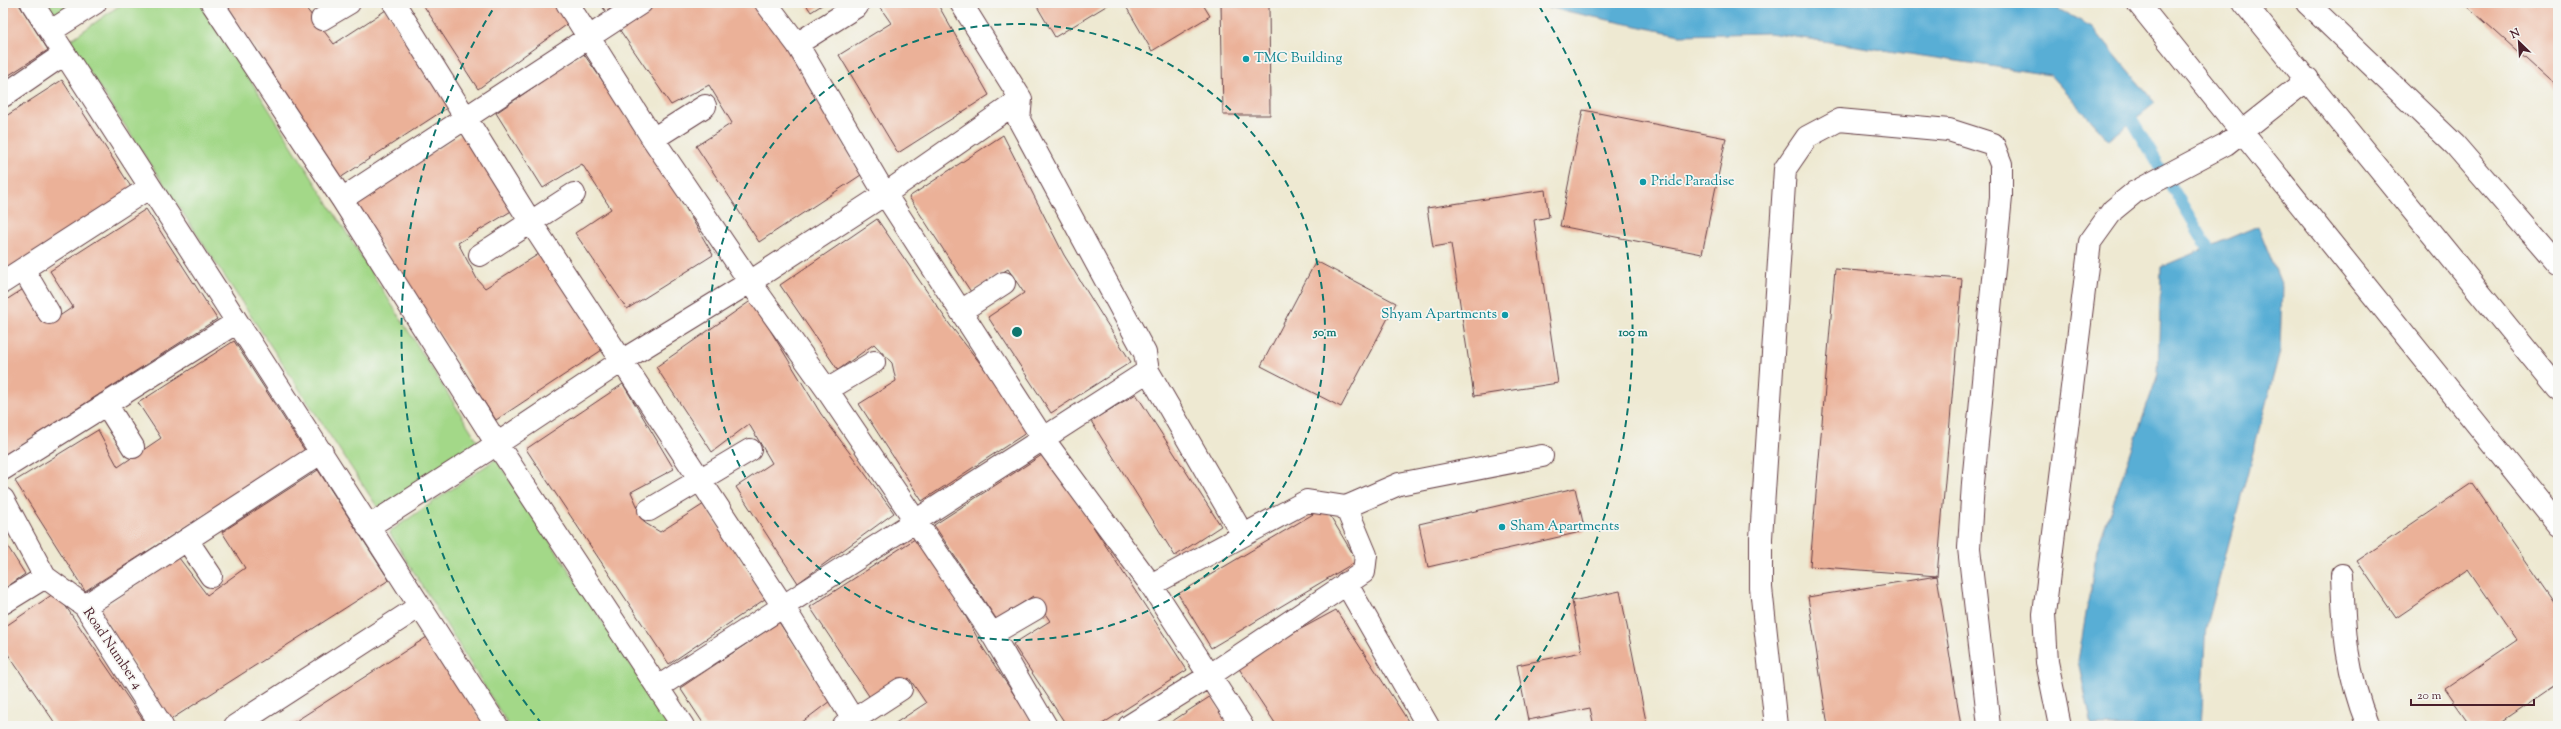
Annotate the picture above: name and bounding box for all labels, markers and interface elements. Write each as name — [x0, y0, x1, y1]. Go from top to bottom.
north arrow — [2499, 22, 2539, 62]
text: N — [2507, 25, 2523, 43]
place label: TMC Building — [1254, 49, 1342, 69]
marker: TMC Building — [1241, 54, 1251, 64]
place label: Pride Paradise — [1651, 172, 1735, 192]
marker: Pride Paradise — [1638, 177, 1648, 187]
place label: Shyam Apartments — [1381, 305, 1497, 325]
marker: Shyam Apartments — [1500, 310, 1510, 320]
text: 50 m — [1313, 324, 1337, 342]
text: 100 m — [1617, 324, 1648, 342]
centre of rings — [1010, 325, 1024, 339]
place label: Sham Apartments — [1510, 517, 1619, 537]
marker: Sham Apartments — [1497, 522, 1507, 532]
street label: Road Number 4 — [77, 604, 147, 694]
scale bar — [2411, 681, 2534, 707]
text: 20 m — [2417, 687, 2442, 705]

